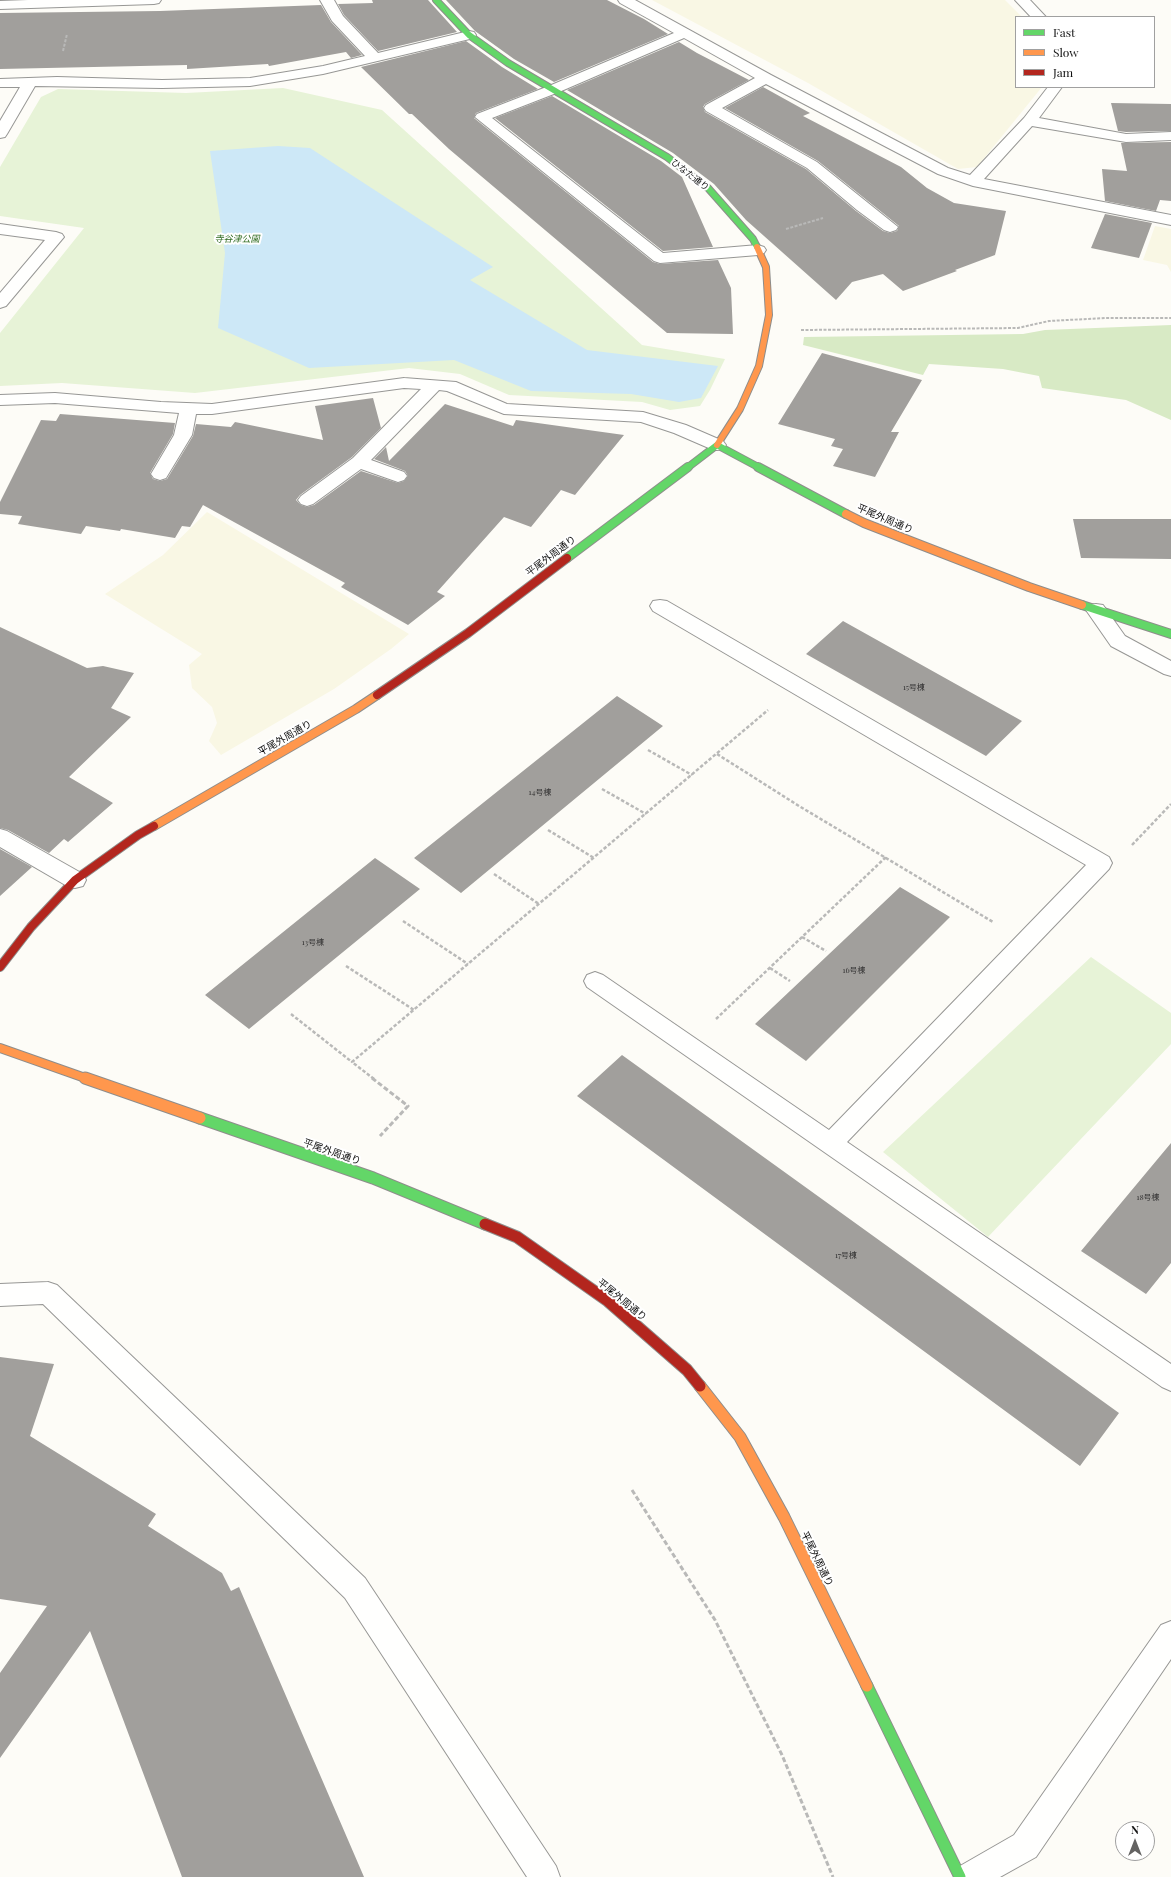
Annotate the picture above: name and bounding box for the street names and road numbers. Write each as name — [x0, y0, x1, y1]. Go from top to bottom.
street label: ひなた通り — [669, 157, 711, 193]
street label: 平尾外周通り — [855, 502, 915, 536]
street label: 平尾外周通り — [523, 533, 579, 579]
street label: 平尾外周通り — [256, 718, 314, 758]
street label: 平尾外周通り — [302, 1137, 362, 1167]
street label: 平尾外周通り — [595, 1276, 649, 1324]
street label: 平尾外周通り — [798, 1529, 836, 1589]

